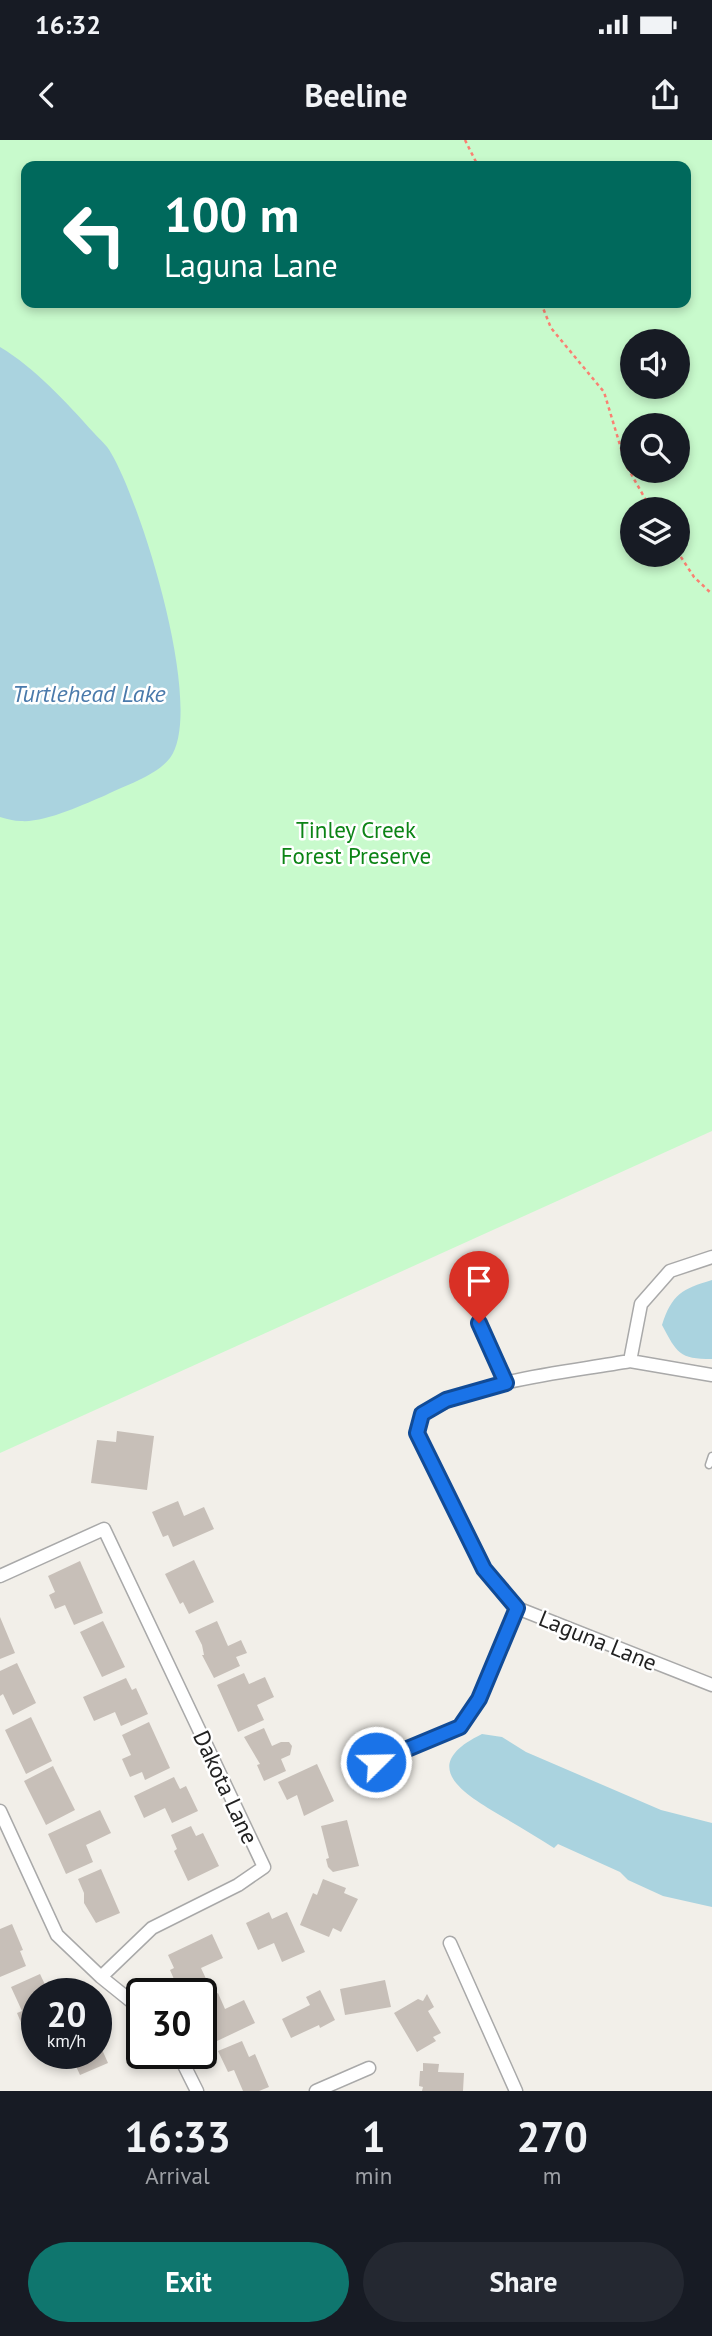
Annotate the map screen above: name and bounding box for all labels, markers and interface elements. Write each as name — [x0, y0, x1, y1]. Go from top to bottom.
text: 16:32 — [35, 8, 101, 41]
text: Beeline — [305, 74, 407, 116]
icon: back — [28, 76, 66, 114]
icon: share — [646, 76, 684, 114]
text: 100 m — [164, 182, 299, 246]
icon: left — [49, 189, 140, 280]
text: Laguna Lane — [164, 244, 338, 286]
map controls — [620, 329, 690, 567]
button: sound — [620, 329, 690, 399]
button: search — [620, 413, 690, 483]
button: layers — [620, 497, 690, 567]
water label: Turtlehead Lake — [12, 678, 166, 709]
park label: Tinley Creek Forest Preserve — [281, 815, 431, 870]
pin — [449, 1251, 509, 1323]
icon: arrive — [460, 1262, 498, 1300]
street label: Laguna Lane — [535, 1603, 661, 1677]
position arrow — [339, 1725, 413, 1799]
street label: Dakota Lane — [187, 1726, 265, 1848]
speed limit sign: 30 — [126, 1978, 217, 2069]
text: 20 — [47, 1991, 86, 2037]
text: km/h — [47, 2029, 86, 2052]
text: 16:33 — [124, 2109, 231, 2164]
text: 1 — [362, 2109, 385, 2164]
text: 270 — [516, 2109, 588, 2164]
text: Arrival — [145, 2161, 210, 2190]
text: min — [355, 2161, 392, 2190]
text: m — [543, 2161, 561, 2190]
button: Exit — [28, 2242, 349, 2322]
button: Share — [363, 2242, 684, 2322]

